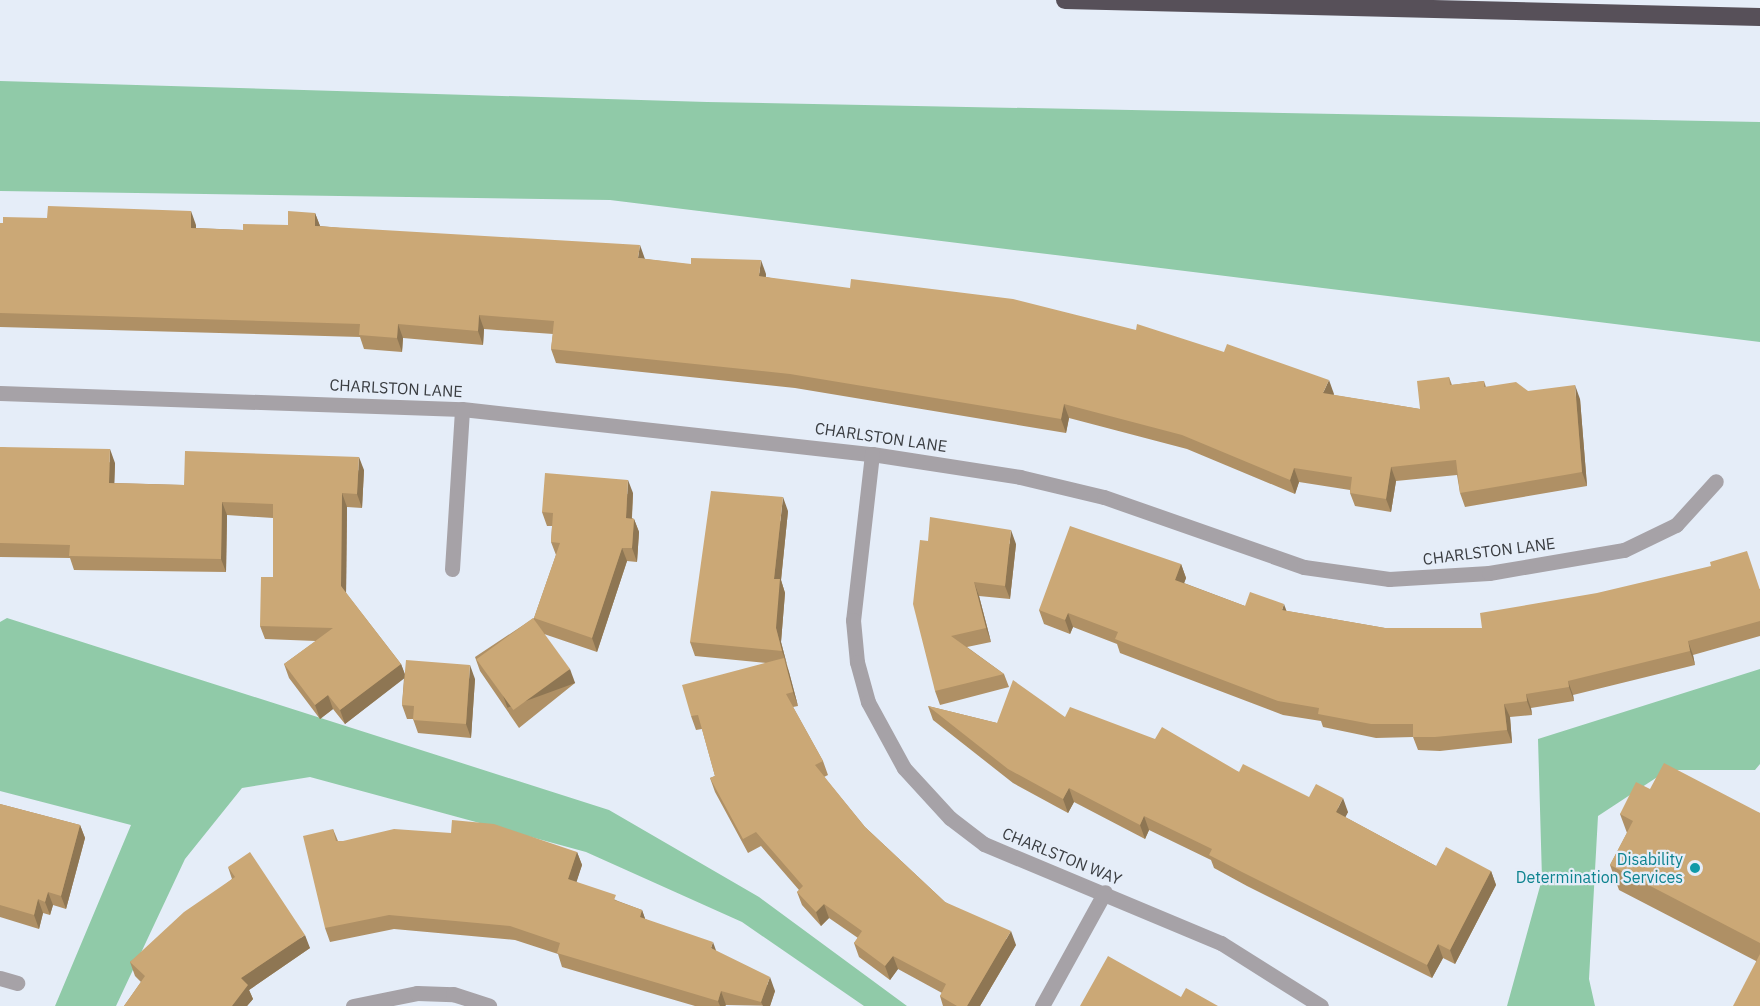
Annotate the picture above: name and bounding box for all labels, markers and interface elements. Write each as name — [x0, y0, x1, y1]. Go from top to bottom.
street label: CHARLSTON LANE — [329, 375, 463, 401]
street label: CHARLSTON LANE — [814, 418, 948, 456]
street label: CHARLSTON LANE — [1422, 533, 1556, 569]
street label: CHARLSTON WAY — [999, 823, 1125, 889]
place label: Disability Determination Services — [1516, 849, 1683, 887]
marker: Disability Determination Services — [1688, 861, 1702, 875]

